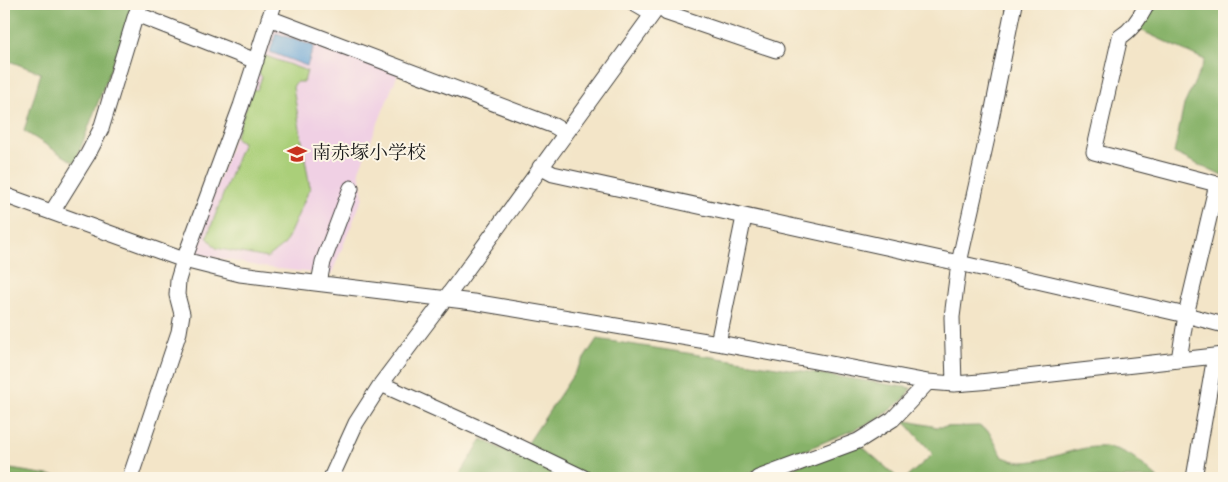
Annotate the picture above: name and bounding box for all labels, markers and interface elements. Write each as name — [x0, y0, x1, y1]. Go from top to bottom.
place label: 南赤塚小学校 — [312, 141, 426, 168]
school or university icon: 南赤塚小学校 — [286, 143, 308, 165]

